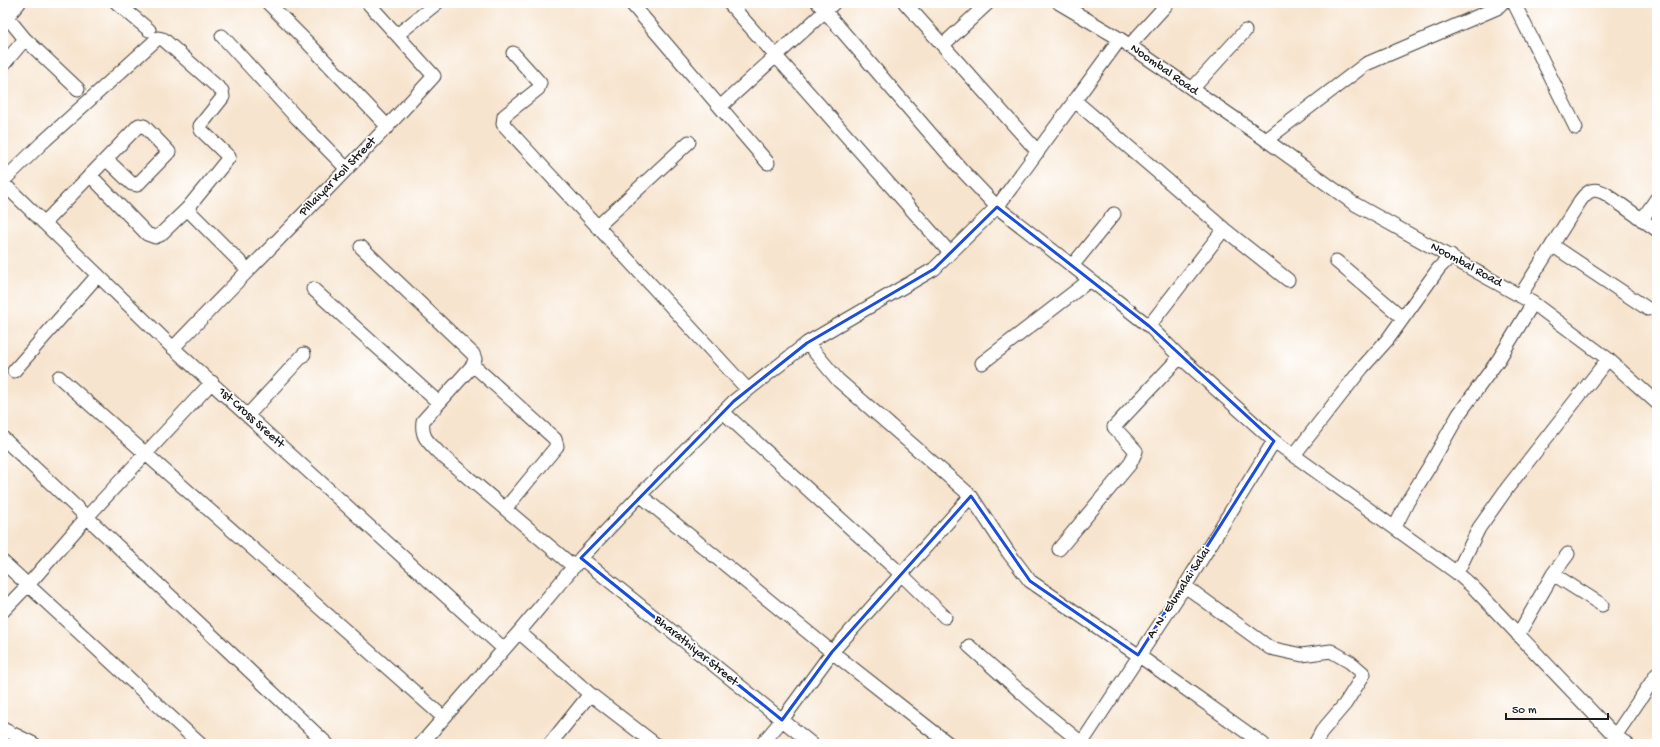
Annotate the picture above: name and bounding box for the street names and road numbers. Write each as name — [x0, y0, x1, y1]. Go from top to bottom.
street label: Noombal Road — [1127, 41, 1202, 100]
street label: Pillaiyar Koil Street — [296, 133, 381, 220]
street label: Noombal Road — [1428, 239, 1506, 292]
street label: 1st Cross Sreett — [214, 384, 289, 453]
street label: A. N. Elumalai Salai — [1144, 544, 1214, 642]
street label: Bharathiyar Street — [650, 612, 742, 691]

